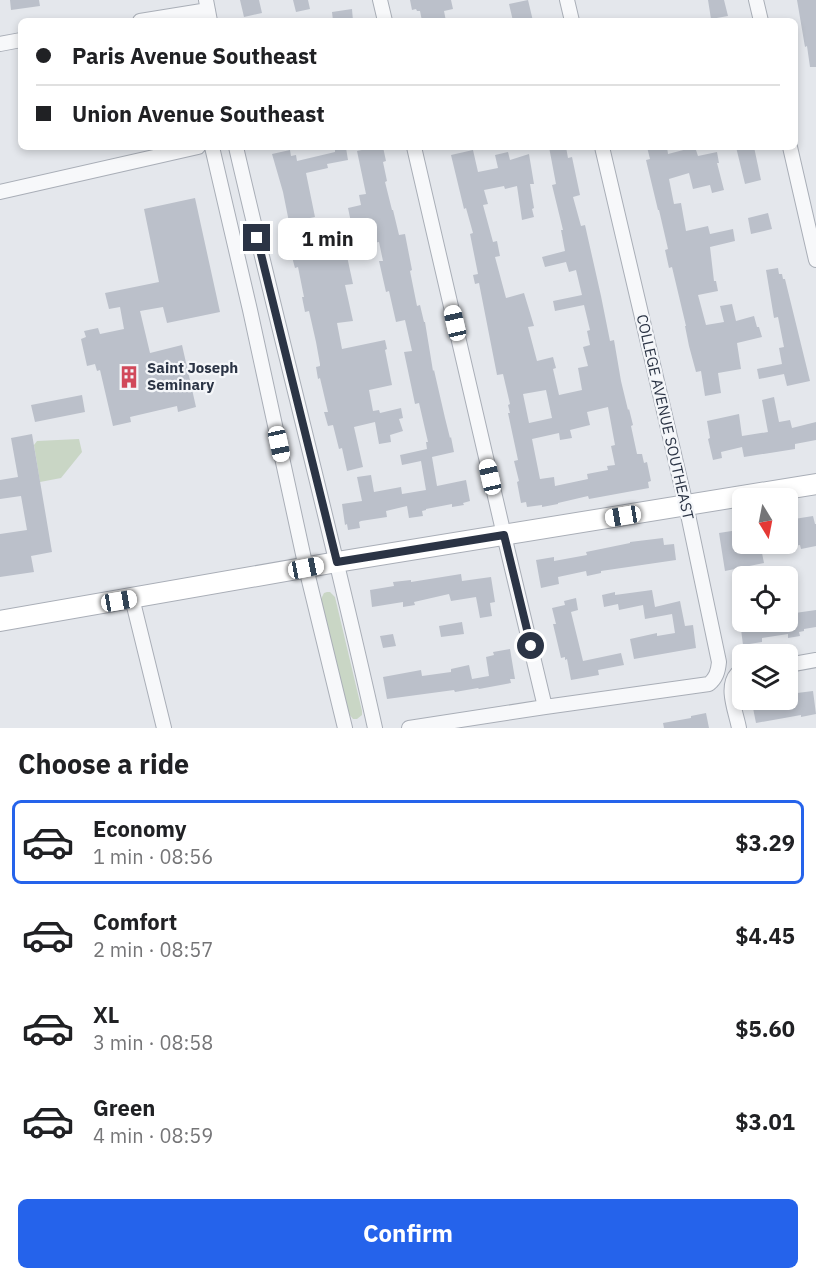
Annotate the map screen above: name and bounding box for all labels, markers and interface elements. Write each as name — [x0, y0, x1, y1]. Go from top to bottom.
text: Paris Avenue Southeast — [72, 41, 317, 70]
text: Union Avenue Southeast — [72, 99, 325, 128]
callout: 1 min — [278, 217, 377, 259]
route end — [243, 224, 270, 251]
text: 1 min — [301, 225, 354, 252]
car — [442, 303, 468, 343]
street label: COLLEGE AVENUE SOUTHEAST — [633, 312, 698, 522]
place label: Saint Joseph Seminary — [147, 358, 238, 394]
building icon: Saint Joseph Seminary — [116, 364, 142, 390]
car — [266, 425, 292, 463]
car — [477, 457, 503, 497]
north arrow — [732, 488, 798, 554]
map controls — [732, 488, 798, 710]
car — [604, 504, 642, 528]
car — [287, 556, 325, 580]
button: locate — [732, 566, 798, 632]
car — [100, 589, 138, 613]
route start — [517, 632, 544, 659]
button: layers — [732, 644, 798, 710]
text: Choose a ride — [18, 746, 189, 781]
text: Economy — [93, 814, 187, 843]
icon: car — [21, 815, 75, 869]
text: $3.29 — [735, 828, 795, 857]
text: 1 min · 08:56 — [93, 843, 213, 870]
text: Comfort — [93, 907, 177, 936]
icon: car — [21, 908, 75, 962]
text: $4.45 — [735, 921, 795, 950]
text: 2 min · 08:57 — [93, 936, 213, 963]
text: XL — [93, 1000, 119, 1029]
icon: car — [21, 1001, 75, 1055]
text: $5.60 — [735, 1014, 795, 1043]
text: 3 min · 08:58 — [93, 1029, 213, 1056]
text: Green — [93, 1093, 155, 1122]
icon: car — [21, 1094, 75, 1148]
text: $3.01 — [735, 1107, 795, 1136]
text: 4 min · 08:59 — [93, 1122, 213, 1149]
button: Confirm — [18, 1199, 798, 1268]

